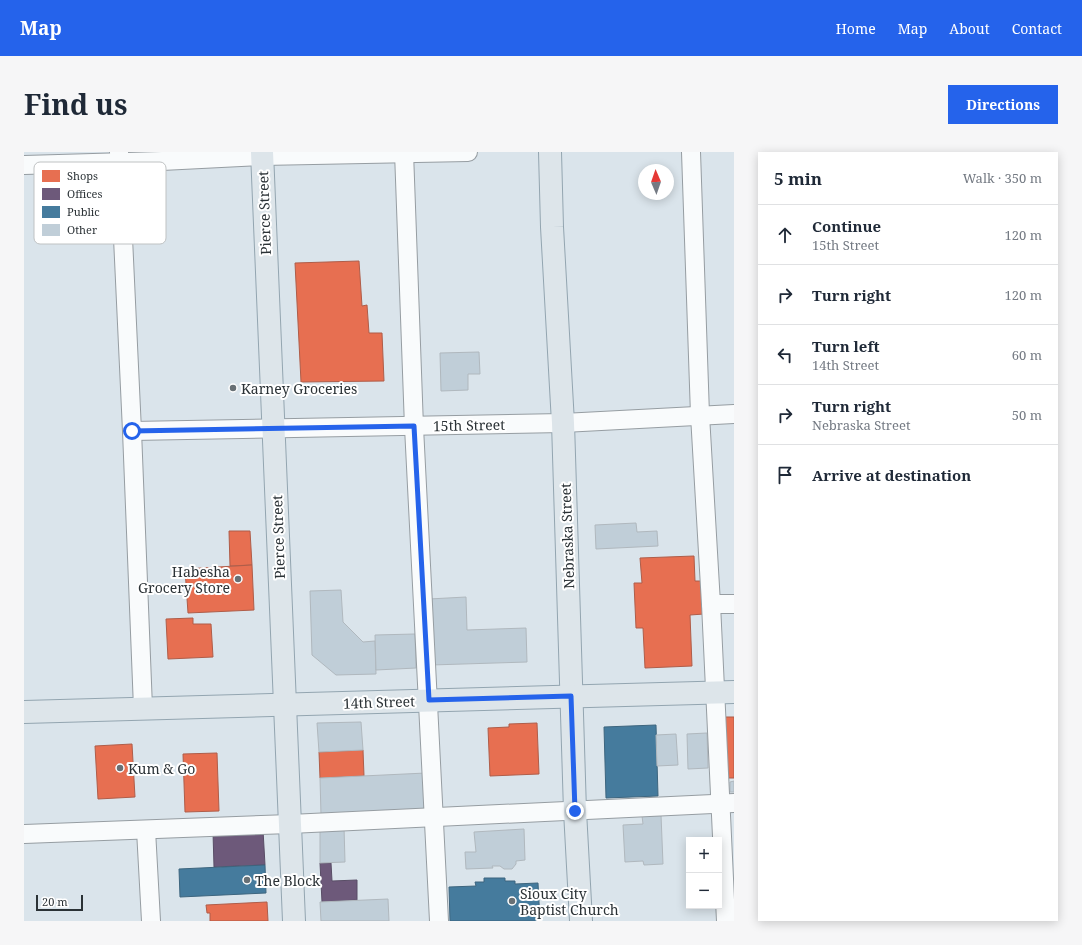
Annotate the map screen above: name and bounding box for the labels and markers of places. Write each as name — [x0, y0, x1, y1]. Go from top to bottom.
place label: Karney Groceries — [241, 379, 357, 398]
marker: Karney Groceries — [228, 383, 238, 393]
place label: Habesha Grocery Store — [138, 562, 230, 597]
marker: Habesha Grocery Store — [233, 574, 243, 584]
place label: Kum & Go — [128, 759, 195, 778]
marker: Kum & Go — [115, 763, 125, 773]
place label: The Block — [255, 871, 321, 890]
marker: The Block — [242, 875, 252, 885]
place label: Sioux City Baptist Church — [520, 884, 619, 919]
marker: Sioux City Baptist Church — [507, 896, 517, 906]

